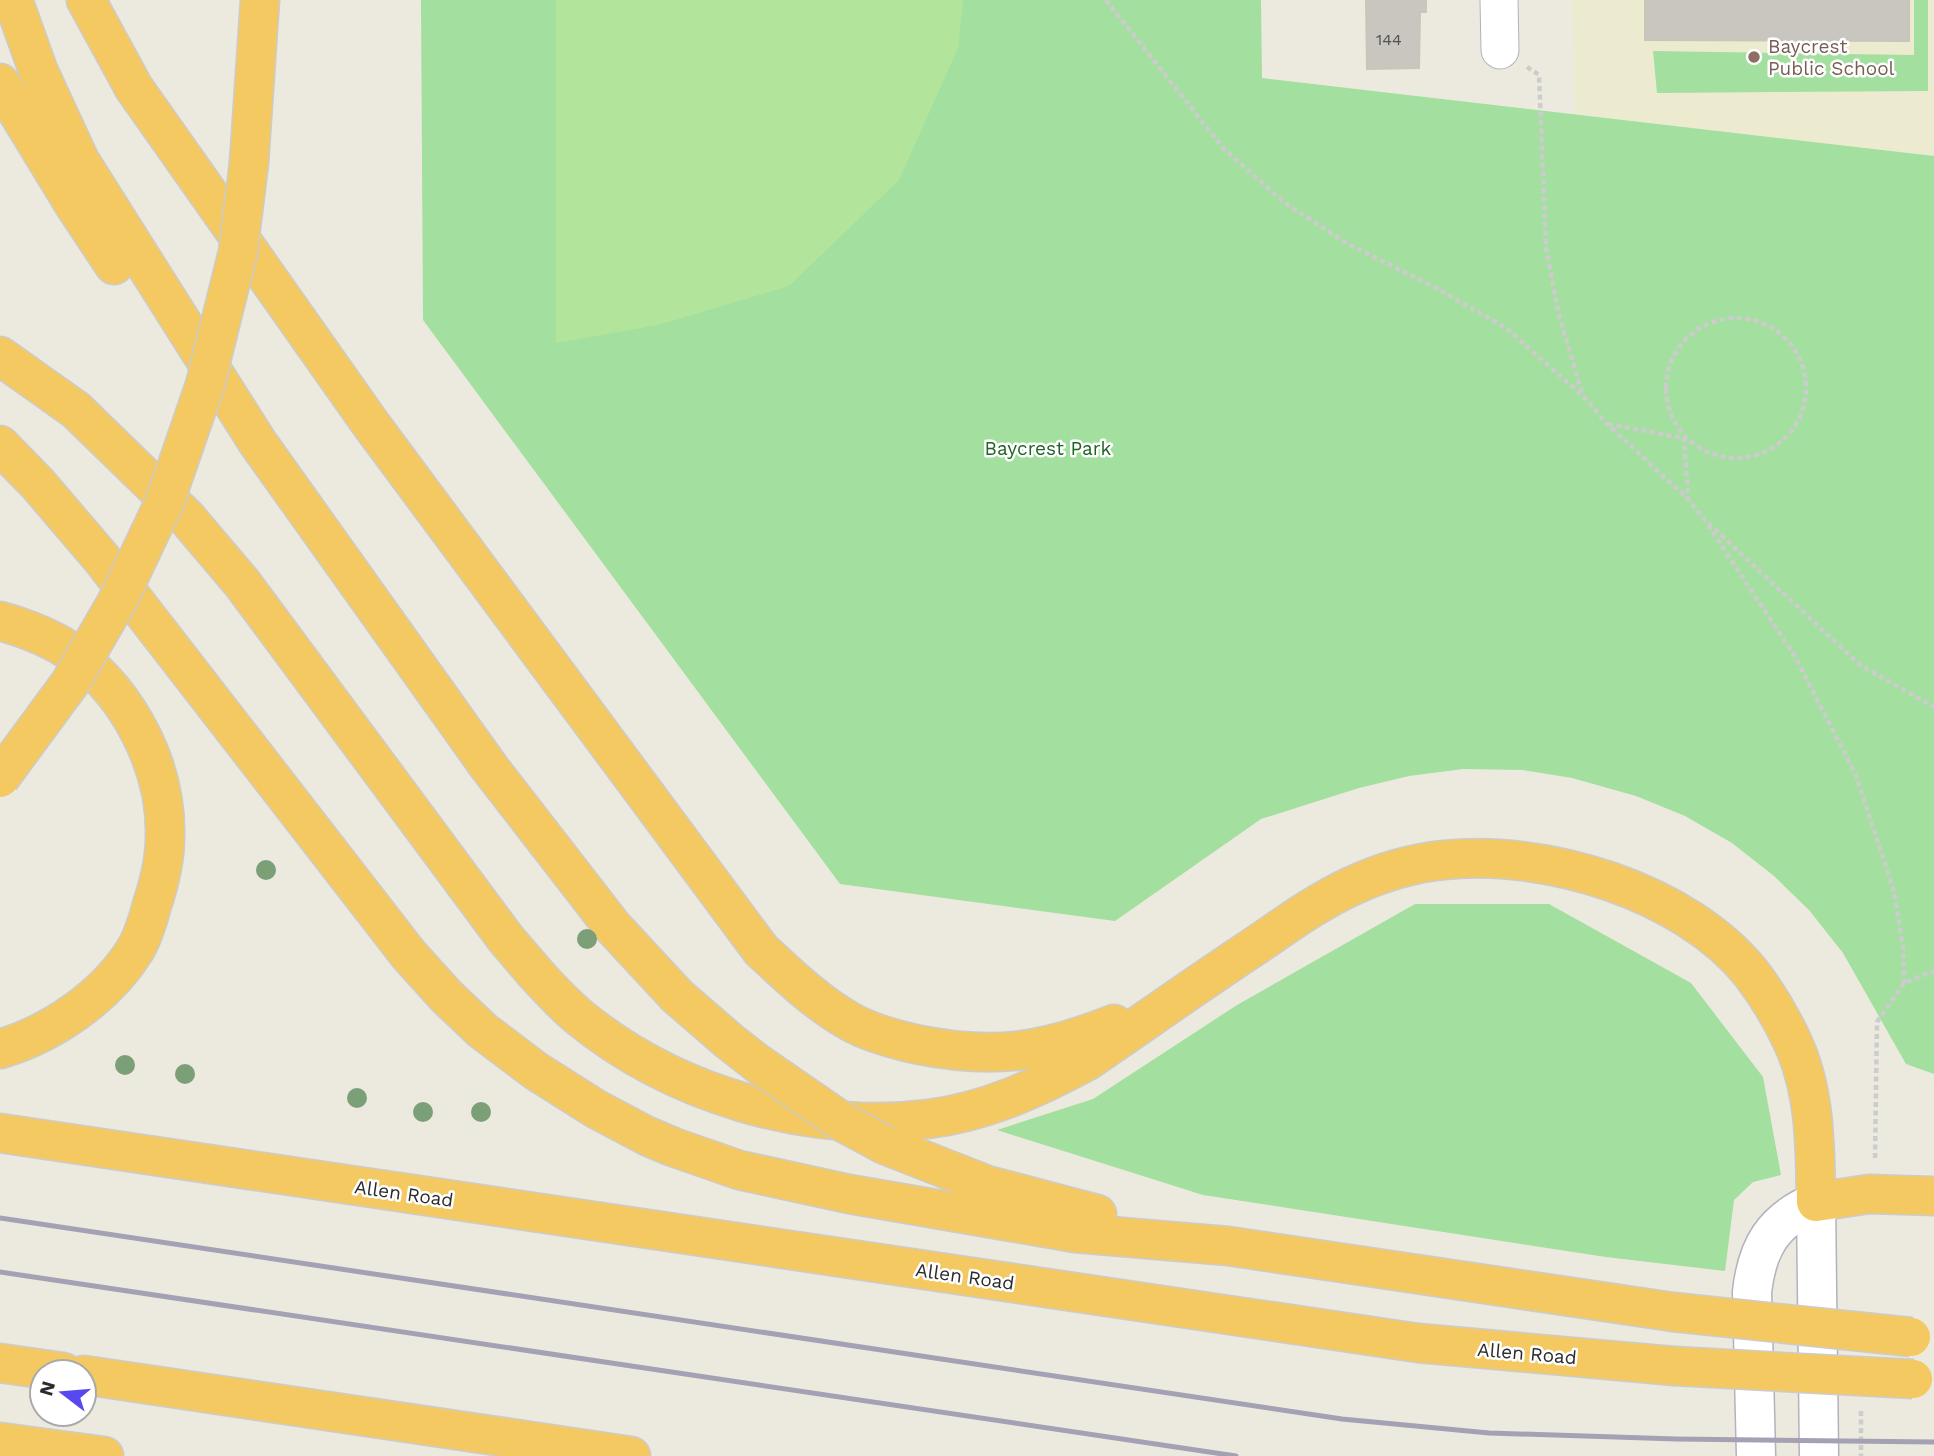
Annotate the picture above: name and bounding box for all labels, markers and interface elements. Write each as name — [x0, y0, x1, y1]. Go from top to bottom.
house number: 144 — [1376, 30, 1402, 49]
place label: Baycrest Public School — [1768, 35, 1895, 80]
marker: Baycrest Public School — [1746, 49, 1762, 65]
park label: Baycrest Park — [985, 437, 1112, 460]
street label: Allen Road — [353, 1175, 455, 1212]
street label: Allen Road — [914, 1258, 1016, 1295]
street label: Allen Road — [1476, 1338, 1578, 1369]
north arrow — [28, 1358, 98, 1428]
text: N — [34, 1379, 60, 1398]

